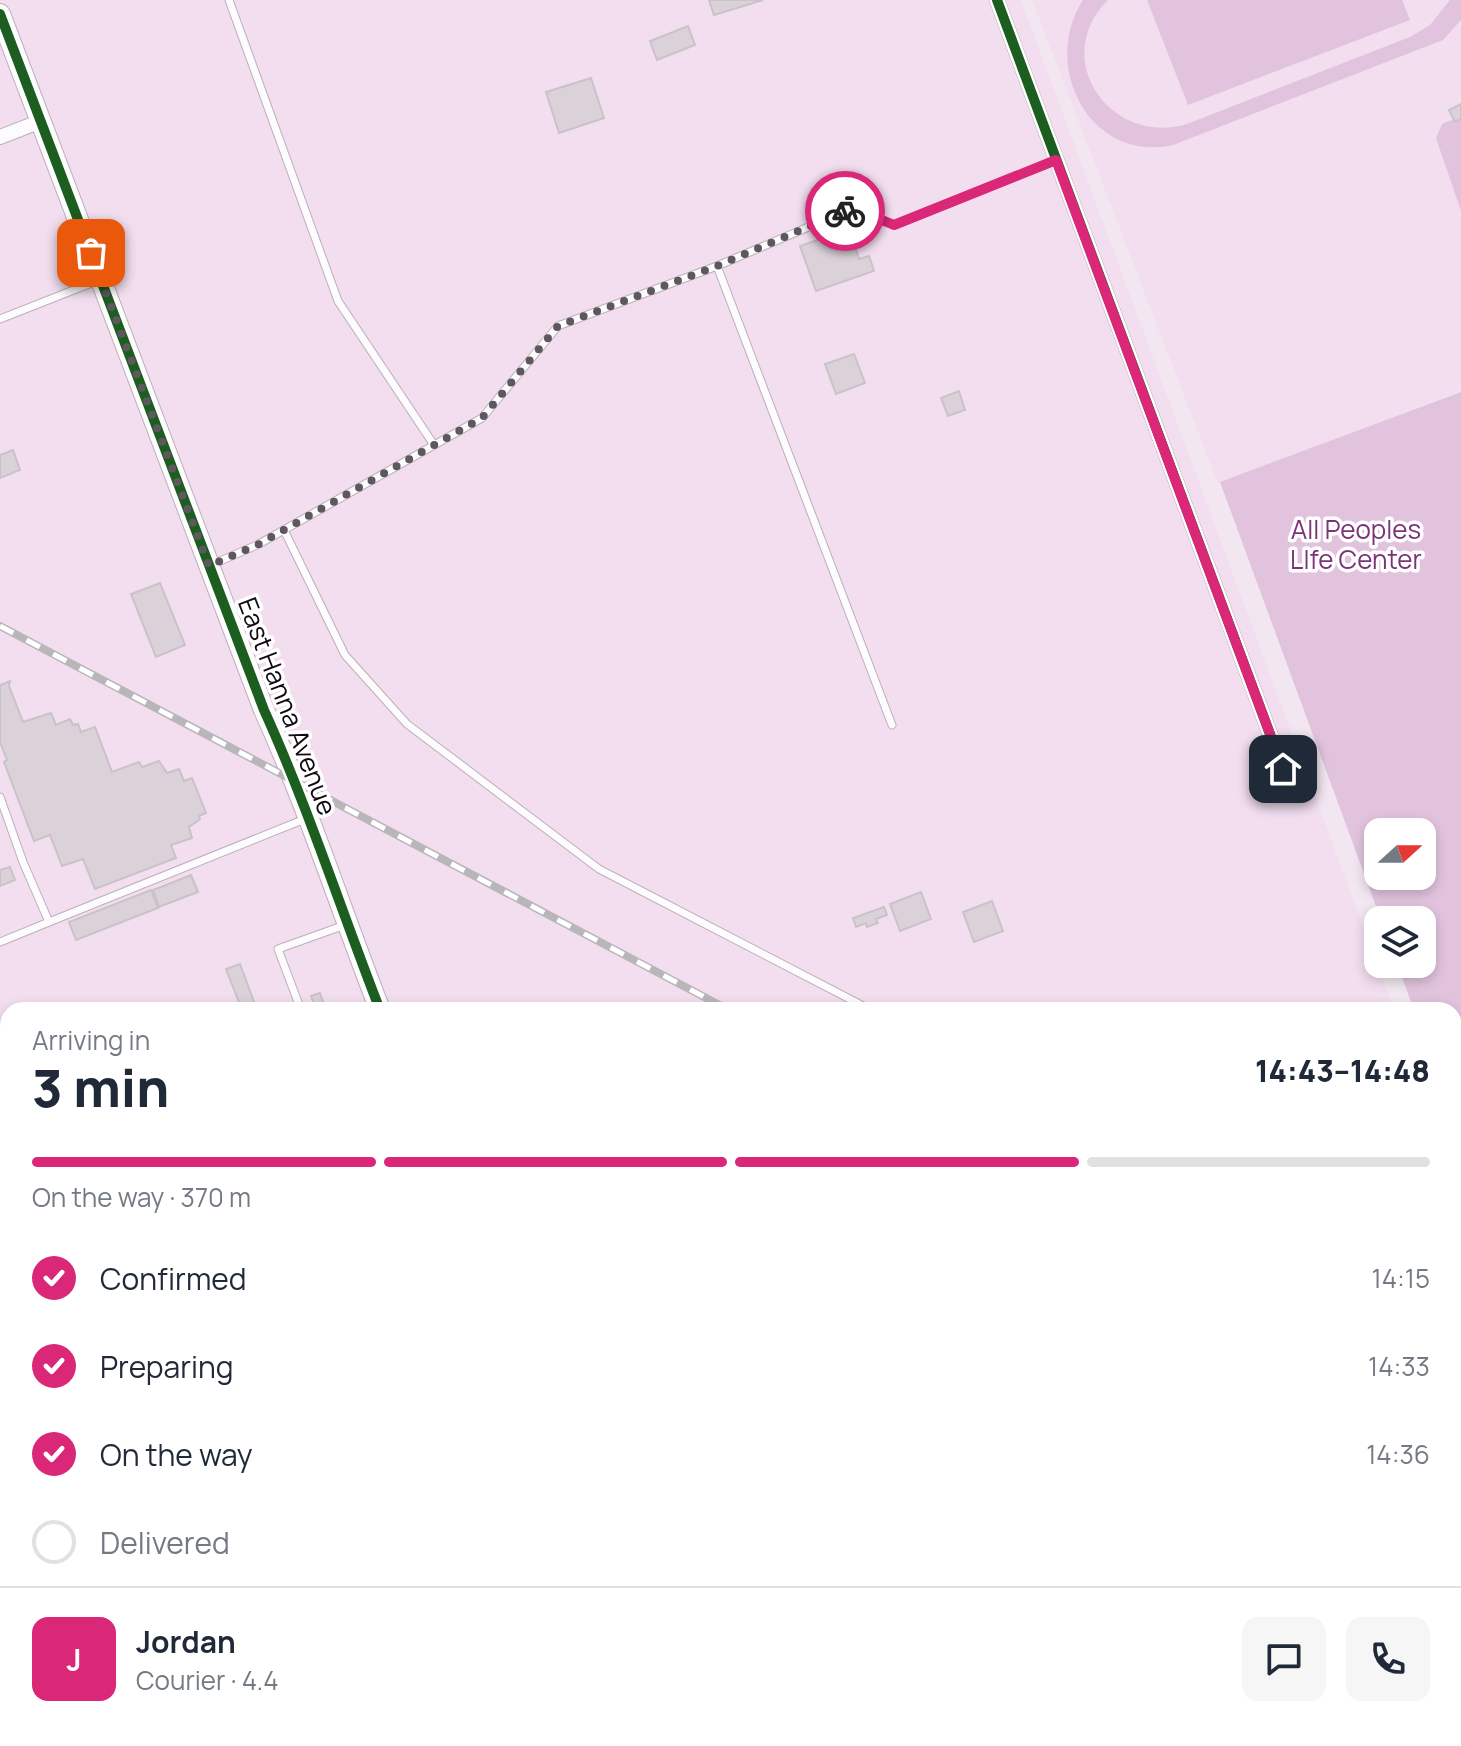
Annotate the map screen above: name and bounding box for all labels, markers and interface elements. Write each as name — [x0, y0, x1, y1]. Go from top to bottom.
courier — [805, 171, 885, 251]
icon: bike — [823, 189, 867, 233]
pin — [57, 219, 125, 287]
icon: bag — [69, 231, 113, 275]
park label: All Peoples LIfe Center — [1290, 511, 1422, 577]
street label: East Hanna Avenue — [230, 592, 346, 820]
pin — [1249, 735, 1317, 803]
icon: home — [1261, 747, 1305, 791]
north arrow — [1364, 818, 1436, 890]
map controls — [1364, 818, 1436, 978]
button: layers — [1364, 906, 1436, 978]
text: Arriving in — [32, 1022, 150, 1058]
text: 14:43–14:48 — [1255, 1050, 1430, 1091]
text: 3 min — [32, 1052, 169, 1123]
text: On the way · 370 m — [32, 1179, 251, 1215]
icon: check — [32, 1256, 76, 1300]
text: Confirmed — [100, 1258, 247, 1299]
text: 14:15 — [1372, 1260, 1430, 1296]
icon: check — [32, 1344, 76, 1388]
text: Preparing — [100, 1346, 234, 1387]
text: 14:33 — [1368, 1348, 1430, 1384]
icon: check — [32, 1432, 76, 1476]
text: On the way — [100, 1434, 253, 1475]
text: 14:36 — [1366, 1436, 1430, 1472]
text: Delivered — [100, 1522, 230, 1563]
button: chat — [1242, 1617, 1326, 1701]
button: phone — [1346, 1617, 1430, 1701]
text: Jordan — [136, 1621, 236, 1662]
text: J — [66, 1639, 82, 1680]
text: Courier · 4.4 — [136, 1662, 278, 1698]

